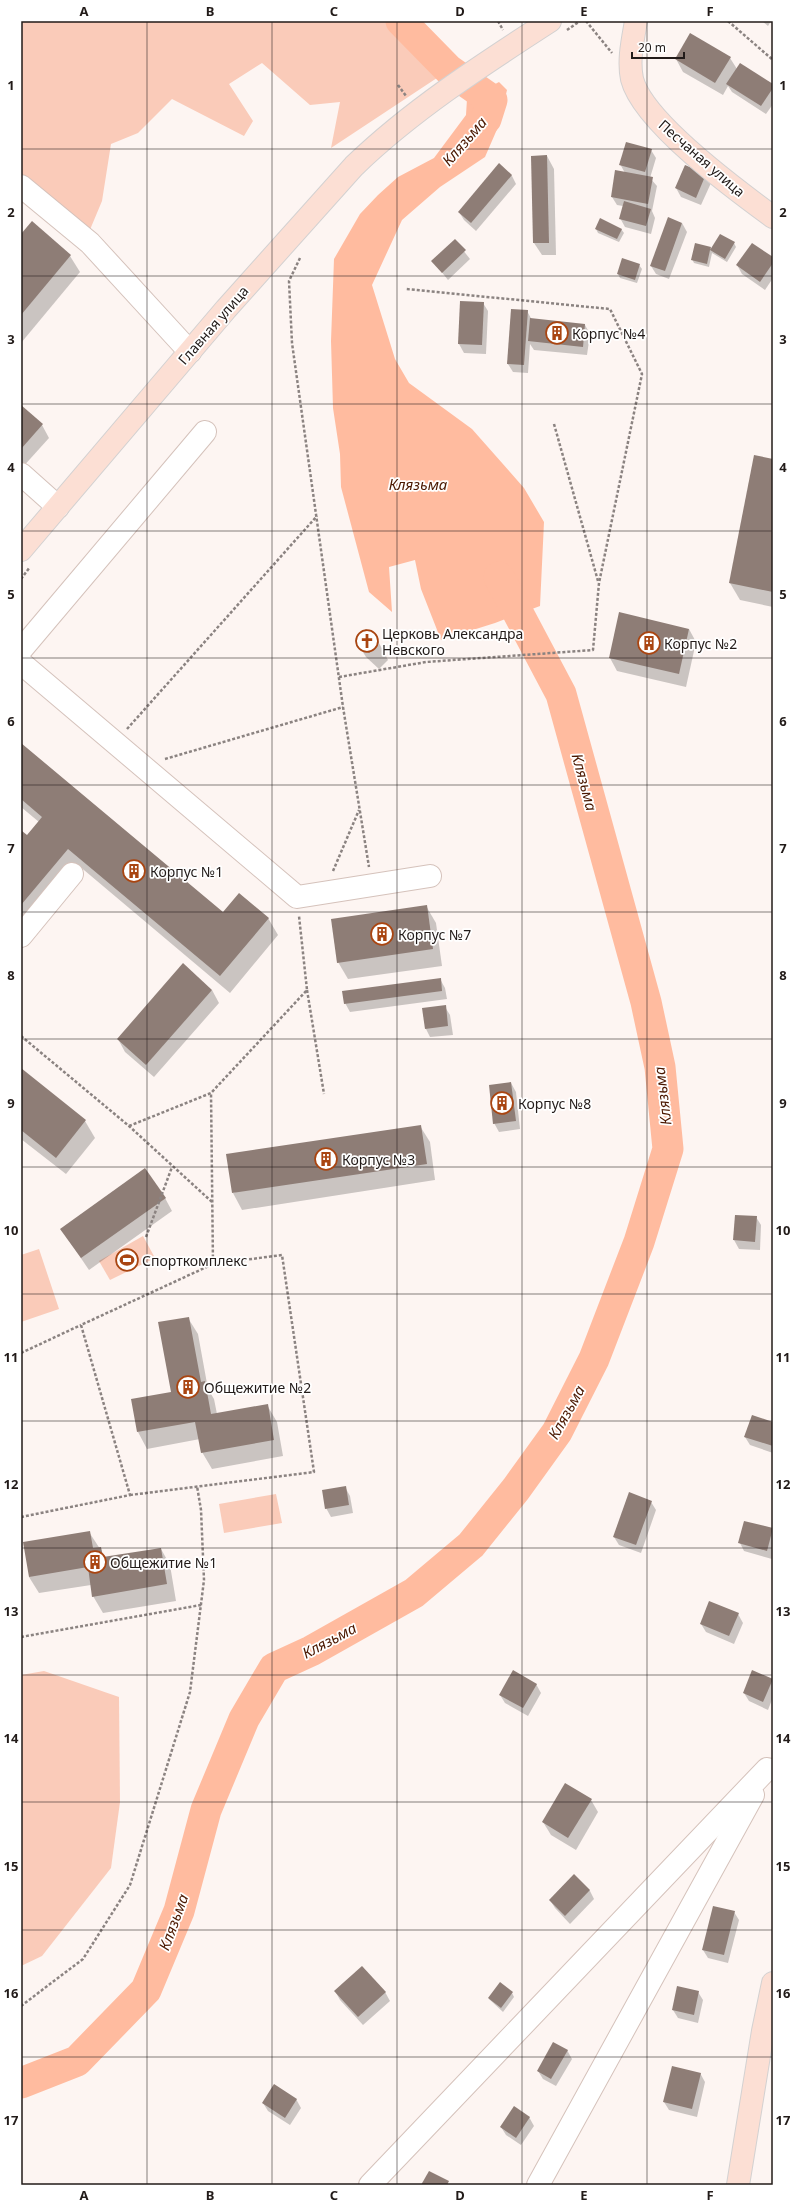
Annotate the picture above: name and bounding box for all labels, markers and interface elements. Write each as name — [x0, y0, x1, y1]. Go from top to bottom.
text: A — [80, 2, 89, 20]
text: B — [206, 2, 214, 20]
text: C — [330, 2, 338, 20]
text: D — [455, 2, 465, 20]
text: E — [580, 2, 588, 20]
text: F — [706, 2, 714, 20]
scale bar — [632, 34, 684, 60]
text: 20 m — [638, 39, 666, 56]
text: 1 — [7, 76, 15, 94]
text: 1 — [779, 76, 787, 94]
water label: Клязьма — [437, 112, 491, 170]
street label: Песчаная улица — [655, 115, 749, 201]
text: 2 — [7, 203, 15, 221]
text: 2 — [779, 203, 787, 221]
street label: Главная улица — [174, 282, 252, 368]
building icon: Корпус №4 — [544, 320, 570, 346]
place label: Корпус №4 — [572, 324, 645, 343]
text: 3 — [7, 330, 15, 348]
text: 3 — [779, 330, 787, 348]
text: 4 — [7, 458, 15, 476]
text: 4 — [779, 458, 787, 476]
water label: Клязьма — [389, 474, 448, 494]
text: 5 — [7, 585, 15, 603]
text: 5 — [779, 585, 787, 603]
place label: Церковь Александра Невского — [382, 624, 523, 659]
church icon: Церковь Александра Невского — [354, 628, 380, 654]
building icon: Корпус №2 — [636, 630, 662, 656]
place label: Корпус №2 — [664, 634, 737, 653]
text: 6 — [7, 712, 15, 730]
text: 6 — [779, 712, 787, 730]
water label: Клязьма — [568, 751, 602, 813]
text: 7 — [7, 839, 15, 857]
text: 7 — [779, 839, 787, 857]
building icon: Корпус №1 — [121, 858, 147, 884]
place label: Корпус №1 — [150, 862, 223, 881]
building icon: Корпус №7 — [369, 921, 395, 947]
place label: Корпус №7 — [398, 925, 471, 944]
text: 8 — [7, 966, 15, 984]
text: 8 — [779, 966, 787, 984]
water label: Клязьма — [648, 1065, 675, 1126]
building icon: Корпус №8 — [489, 1090, 515, 1116]
text: 9 — [7, 1094, 15, 1112]
place label: Корпус №8 — [518, 1094, 591, 1113]
text: 9 — [779, 1094, 787, 1112]
building icon: Корпус №3 — [313, 1146, 339, 1172]
place label: Корпус №3 — [342, 1150, 415, 1169]
text: 10 — [4, 1221, 18, 1239]
text: 10 — [776, 1221, 790, 1239]
sports icon: Спорткомплекс — [114, 1247, 140, 1273]
place label: Спорткомплекс — [142, 1251, 247, 1270]
text: 11 — [4, 1348, 18, 1366]
text: 11 — [776, 1348, 790, 1366]
building icon: Общежитие №2 — [175, 1374, 201, 1400]
place label: Общежитие №2 — [204, 1378, 311, 1397]
water label: Клязьма — [543, 1381, 589, 1442]
text: 12 — [4, 1475, 18, 1493]
text: 12 — [776, 1475, 790, 1493]
building icon: Общежитие №1 — [82, 1549, 108, 1575]
place label: Общежитие №1 — [110, 1553, 217, 1572]
text: 13 — [4, 1602, 18, 1620]
text: 13 — [776, 1602, 790, 1620]
water label: Клязьма — [298, 1617, 360, 1663]
text: 14 — [4, 1729, 19, 1747]
text: 14 — [776, 1729, 791, 1747]
text: 15 — [4, 1857, 18, 1875]
text: 15 — [776, 1857, 790, 1875]
water label: Клязьма — [154, 1891, 193, 1953]
text: 16 — [4, 1984, 18, 2002]
text: 16 — [776, 1984, 790, 2002]
text: 17 — [4, 2111, 18, 2129]
text: 17 — [776, 2111, 790, 2129]
text: A — [80, 2186, 89, 2204]
text: B — [206, 2186, 214, 2204]
text: C — [330, 2186, 338, 2204]
text: D — [455, 2186, 465, 2204]
text: E — [580, 2186, 588, 2204]
text: F — [706, 2186, 714, 2204]

